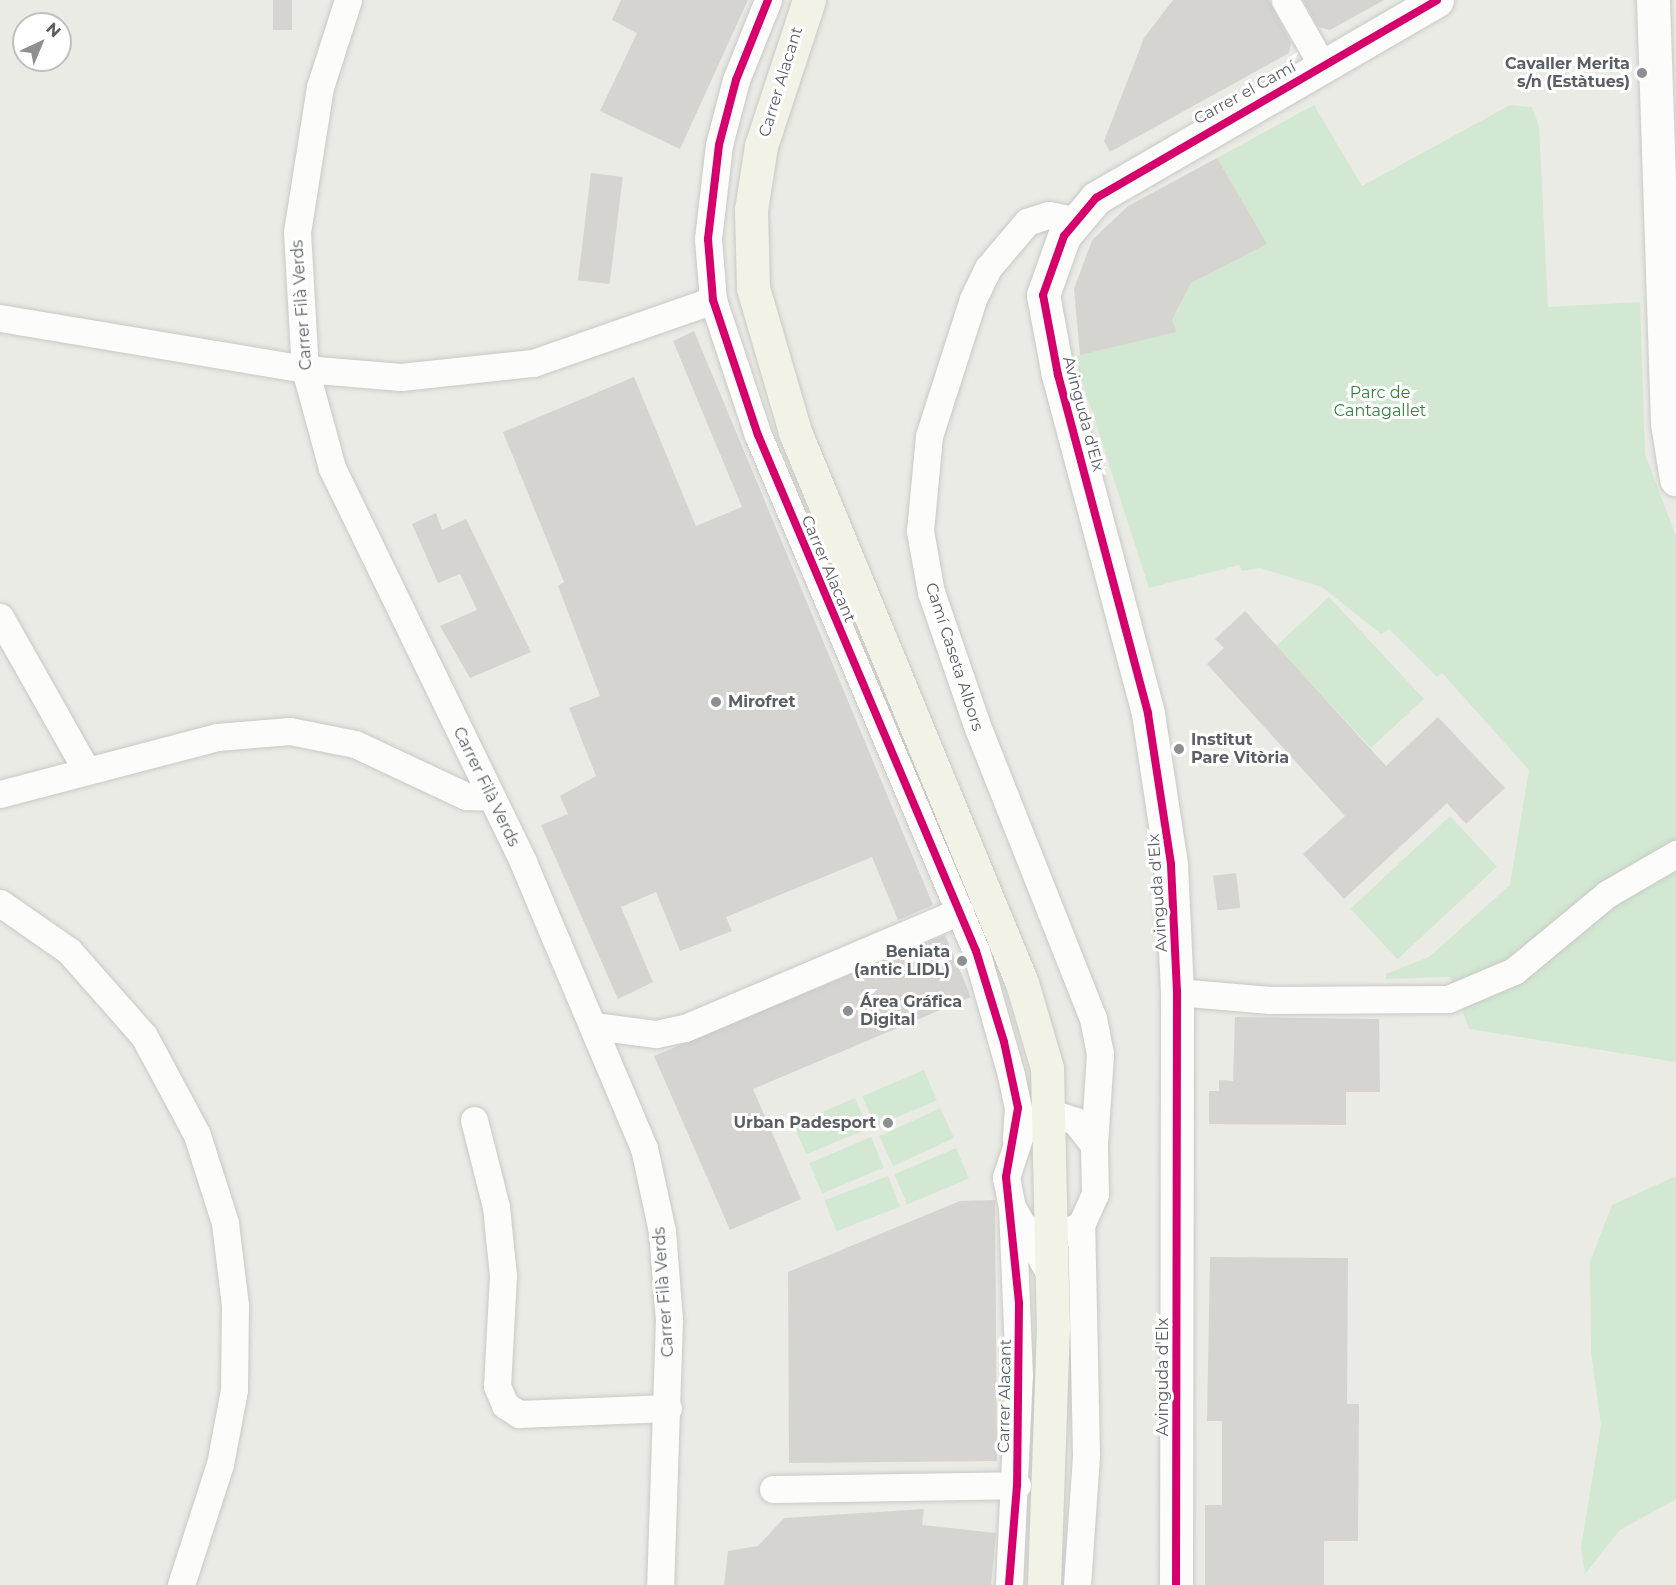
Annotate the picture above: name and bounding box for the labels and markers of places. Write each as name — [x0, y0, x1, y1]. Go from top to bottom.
place label: Cavaller Merita s/n (Estàtues) — [1505, 54, 1630, 92]
marker: Cavaller Merita s/n (Estàtues) — [1635, 66, 1649, 80]
place label: Mirofret — [728, 692, 795, 712]
marker: Mirofret — [709, 695, 723, 709]
place label: Institut Pare Vitòria — [1191, 730, 1289, 768]
marker: Institut Pare Vitòria — [1172, 742, 1186, 756]
place label: Beniata (antic LIDL) — [854, 942, 950, 980]
marker: Beniata (antic LIDL) — [955, 954, 969, 968]
place label: Área Gráfica Digital — [860, 992, 962, 1030]
marker: Área Gráfica Digital — [841, 1004, 855, 1018]
place label: Urban Padesport — [734, 1113, 876, 1133]
marker: Urban Padesport — [881, 1116, 895, 1130]

